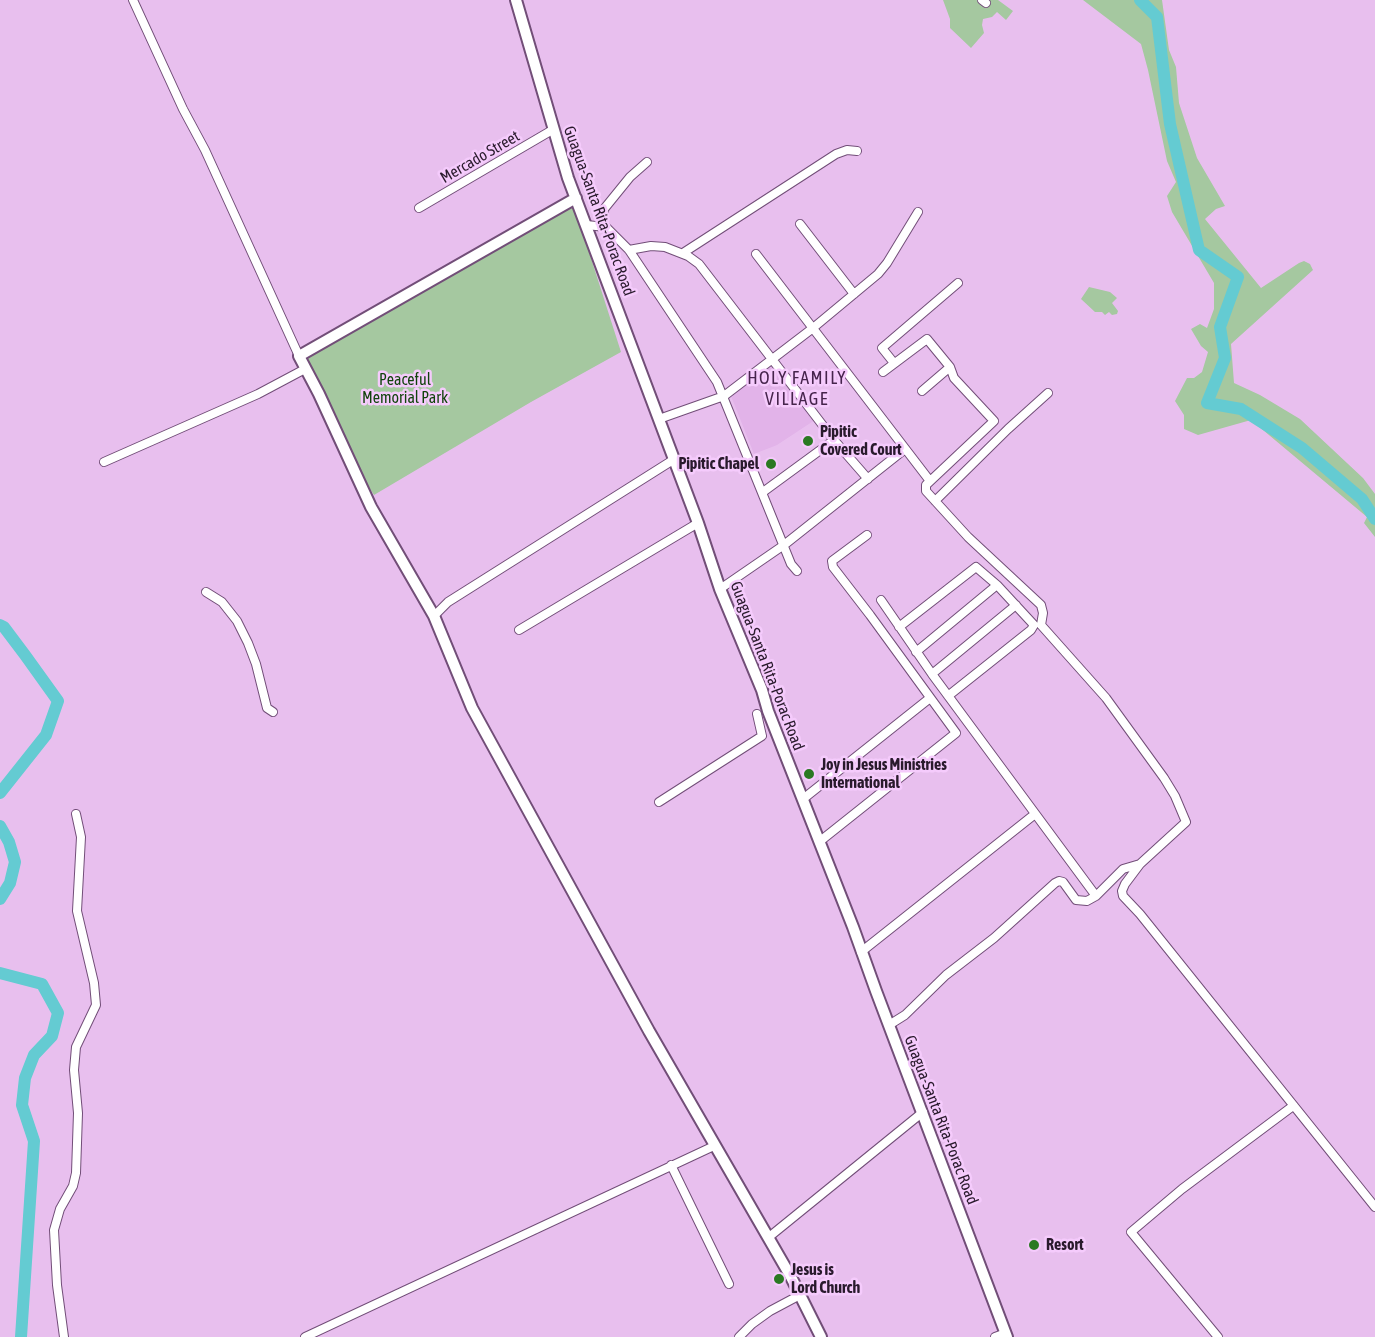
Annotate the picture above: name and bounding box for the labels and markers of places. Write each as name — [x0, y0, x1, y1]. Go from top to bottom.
place label: Pipitic Covered Court — [820, 422, 902, 460]
marker: Pipitic Covered Court — [801, 434, 815, 448]
place label: Pipitic Chapel — [678, 454, 759, 474]
marker: Pipitic Chapel — [764, 457, 778, 471]
place label: Joy in Jesus Ministries International — [821, 755, 947, 793]
marker: Joy in Jesus Ministries International — [802, 767, 816, 781]
place label: Resort — [1046, 1235, 1084, 1255]
marker: Resort — [1027, 1238, 1041, 1252]
place label: Jesus is Lord Church — [791, 1260, 860, 1298]
marker: Jesus is Lord Church — [772, 1272, 786, 1286]

